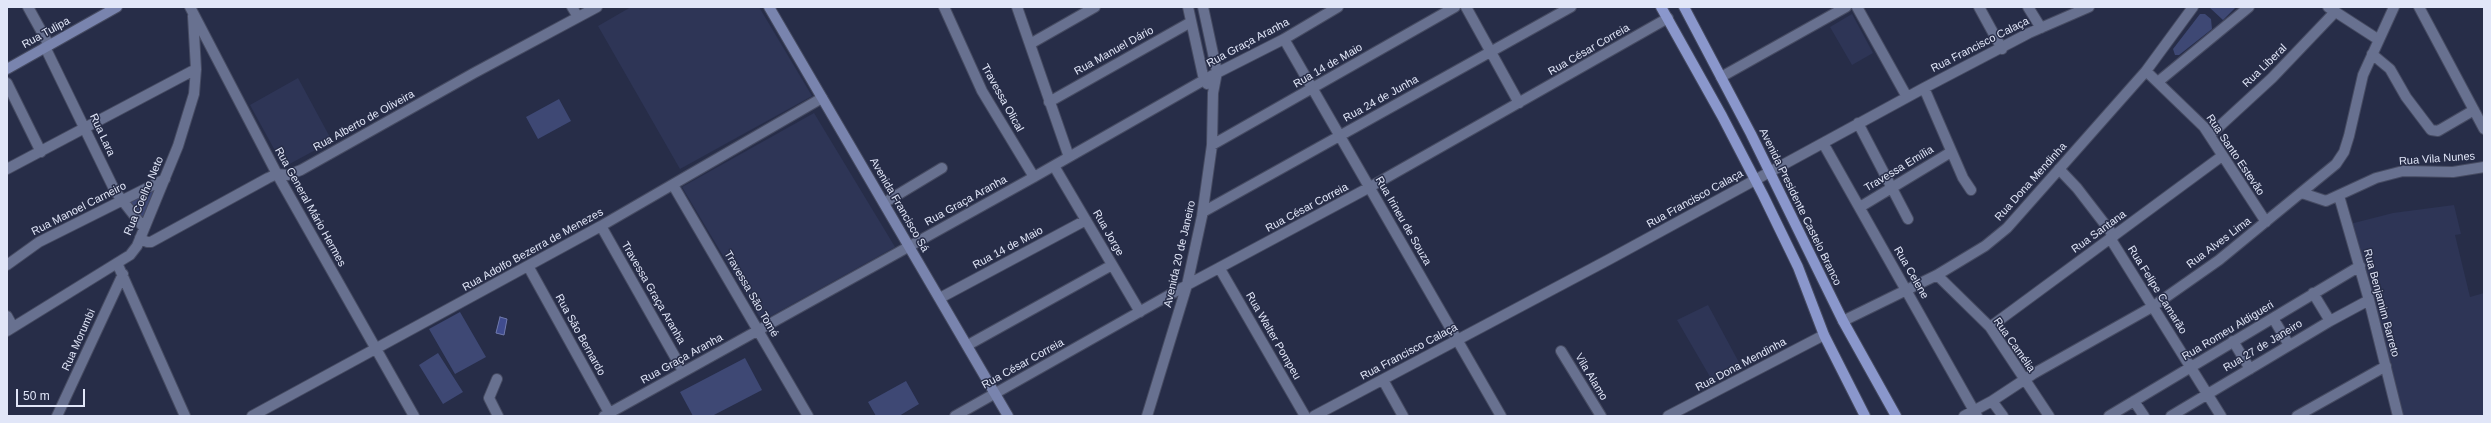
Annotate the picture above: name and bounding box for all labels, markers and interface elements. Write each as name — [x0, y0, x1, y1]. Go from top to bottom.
street label: Rua Tulipa — [20, 14, 72, 52]
street label: Rua Francisco Calaça — [1929, 15, 2031, 75]
street label: Rua Graça Aranha — [1204, 16, 1292, 70]
street label: Rua César Correia — [1546, 21, 1632, 79]
street label: Rua Manuel Dário — [1072, 24, 1156, 78]
street label: Rua 14 de Maio — [1291, 41, 1365, 91]
street label: Rua Liberal — [2240, 42, 2290, 90]
street label: Travessa Olical — [978, 62, 1026, 134]
street label: Rua 24 de Junha — [1341, 73, 1421, 125]
street label: Rua Alberto de Oliveira — [311, 88, 417, 154]
street label: Rua Lara — [86, 112, 118, 158]
street label: Rua Santo Estevão — [2203, 112, 2267, 198]
street label: Avenida Presidente Castelo Branco — [1756, 126, 1844, 288]
street label: Rua Dona Mendinha — [1992, 140, 2070, 224]
street label: Travessa Emília — [1862, 143, 1936, 195]
street label: Rua General Mário Hermes — [272, 145, 348, 269]
street label: Rua Vila Nunes — [2399, 150, 2475, 168]
street label: Rua Coelho Neto — [121, 155, 167, 237]
street label: Avenida Francisco Sá — [867, 155, 931, 255]
street label: Rua Francisco Calaça — [1644, 167, 1746, 231]
street label: Rua Graça Aranha — [923, 173, 1009, 229]
street label: Rua Irineu de Souza — [1372, 174, 1434, 268]
street label: Rua Manoel Carneiro — [29, 179, 129, 239]
street label: Rua César Correia — [1263, 181, 1351, 235]
street label: Avenida 20 de Janeiro — [1161, 199, 1199, 309]
street label: Rua Adolfo Bezerra de Menezes — [460, 206, 606, 294]
street label: Rua Jorge — [1090, 208, 1126, 258]
street label: Rua Santana — [2069, 208, 2129, 256]
street label: Rua Alves Lima — [2184, 215, 2254, 271]
street label: Rua 14 de Maio — [971, 224, 1045, 272]
street label: Travessa Graça Aranha — [618, 239, 688, 347]
street label: Rua Felipe Camarão — [2125, 243, 2189, 337]
street label: Rua Celene — [1891, 245, 1931, 301]
street label: Rua Benjamim Barreto — [2360, 248, 2402, 358]
street label: Travessa São Tomé — [721, 249, 781, 339]
street label: Rua Walter Pompeu — [1243, 290, 1303, 382]
street label: Rua São Bernardo — [552, 292, 608, 378]
street label: Rua Romeu Aldigueri — [2180, 298, 2276, 364]
street label: Rua Morumbi — [60, 307, 98, 373]
street label: Rua Camélia — [1990, 315, 2038, 375]
street label: Rua 27 de Janeiro — [2221, 317, 2305, 375]
street label: Rua Francisco Calaça — [1358, 321, 1460, 383]
street label: Rua Graça Aranha — [639, 331, 725, 387]
street label: Rua Dona Mendinha — [1693, 335, 1789, 395]
street label: Rua César Correia — [980, 336, 1066, 392]
street label: Vila Alamo — [1572, 351, 1610, 403]
scale bar — [18, 381, 87, 407]
text: 50 m — [23, 389, 50, 403]

